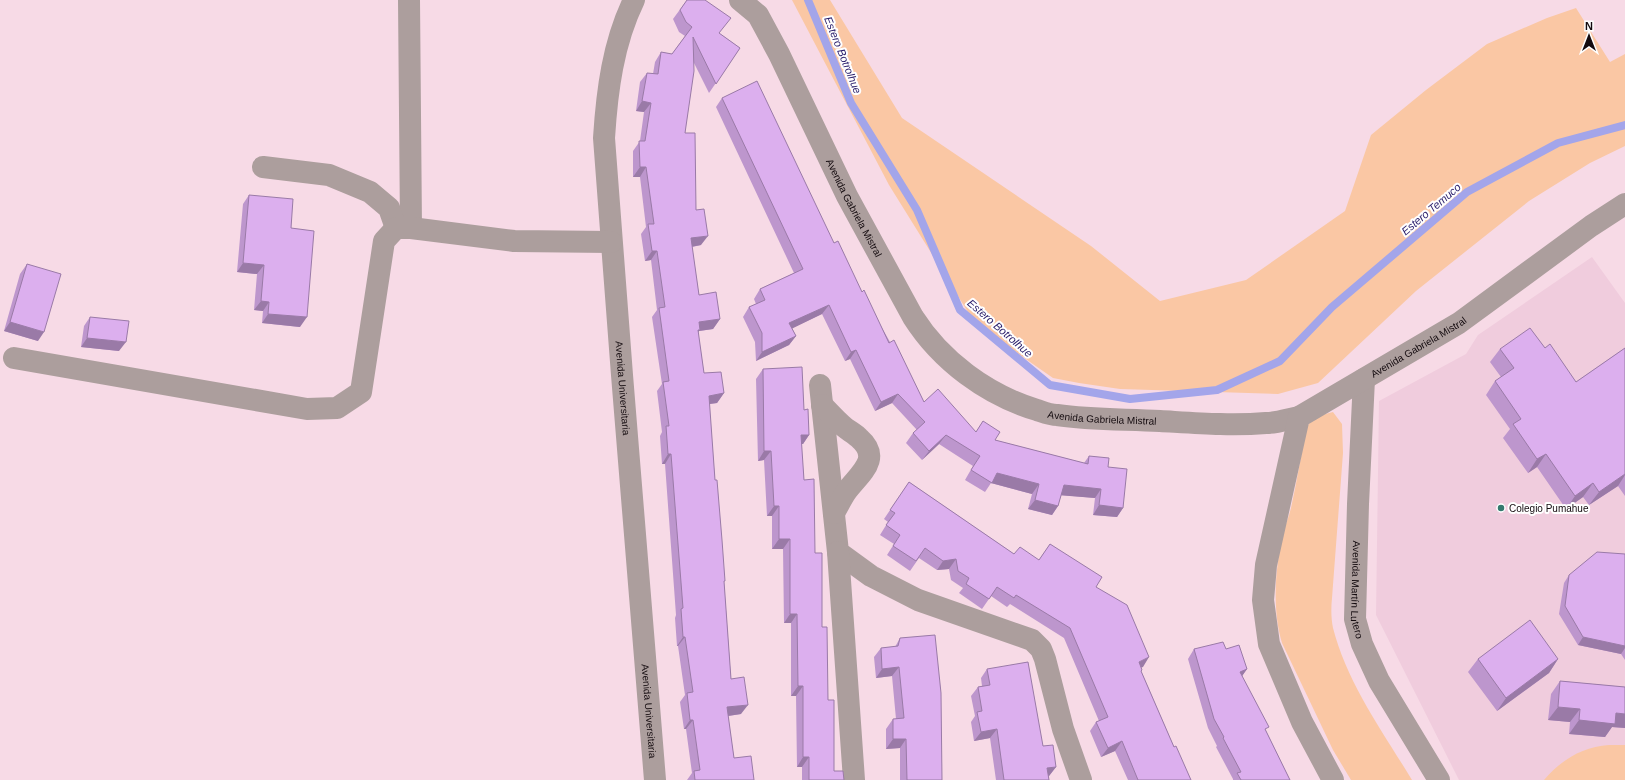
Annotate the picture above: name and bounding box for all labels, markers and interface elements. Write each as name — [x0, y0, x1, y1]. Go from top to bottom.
water label: Estero Botrolhue — [822, 15, 864, 95]
north arrow — [1569, 16, 1609, 56]
text: N — [1585, 20, 1593, 32]
street label: Avenida Gabriela Mistral — [824, 157, 885, 259]
water label: Estero Temuco — [1399, 181, 1463, 237]
water label: Estero Botrolhue — [965, 297, 1035, 359]
street label: Avenida Gabriela Mistral — [1369, 314, 1468, 379]
street label: Avenida Universitaria — [614, 341, 632, 436]
street label: Avenida Gabriela Mistral — [1047, 408, 1157, 426]
marker: Colegio Pumahue — [1496, 503, 1506, 513]
place label: Colegio Pumahue — [1509, 503, 1589, 514]
street label: Avenida Martín Lutero — [1349, 541, 1366, 640]
street label: Avenida Universitaria — [640, 664, 659, 759]

